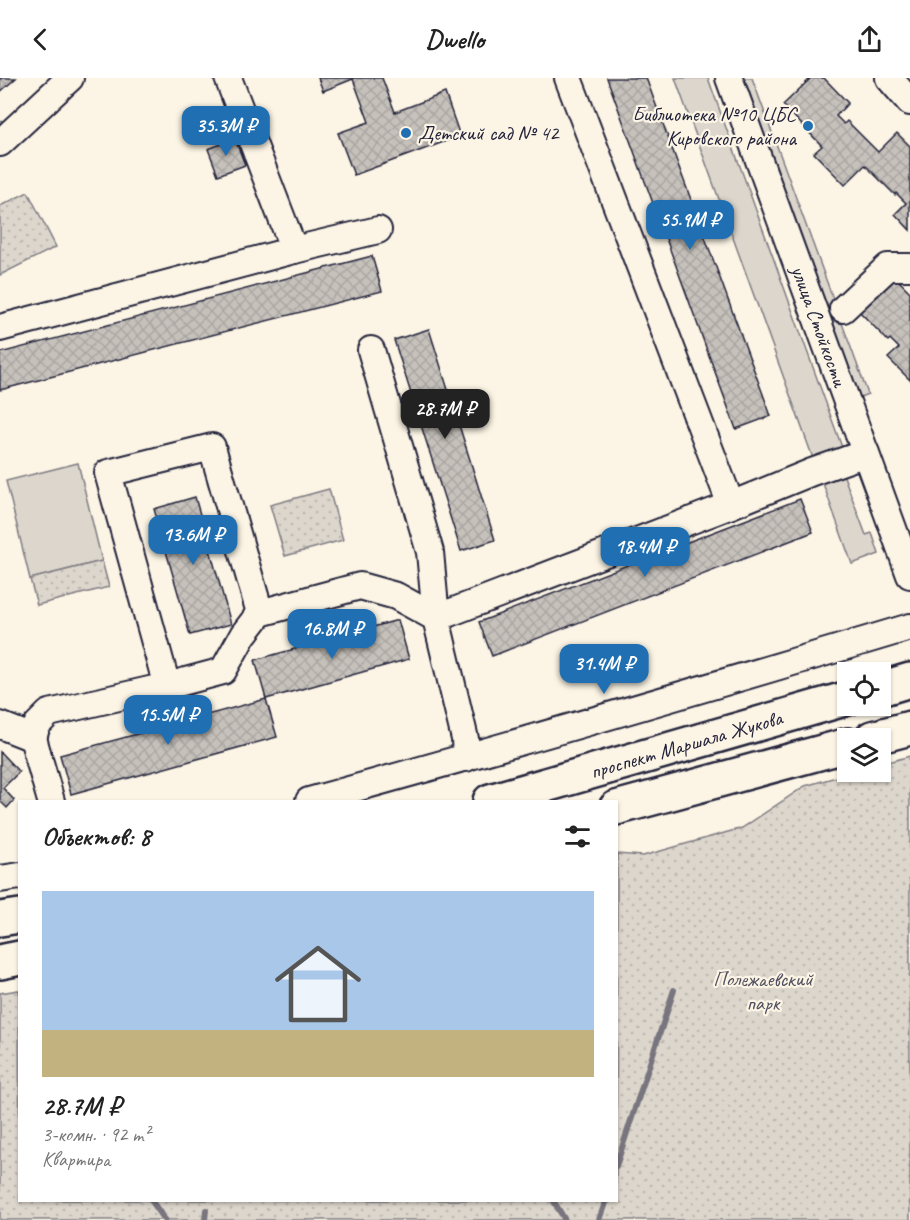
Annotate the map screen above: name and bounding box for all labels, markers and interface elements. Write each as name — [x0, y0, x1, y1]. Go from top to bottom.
text: Dwello — [426, 22, 484, 56]
icon: back — [24, 23, 57, 56]
icon: share — [853, 23, 886, 56]
place label: Библиотека №10 ЦБС Кировского района — [632, 101, 799, 151]
pin: 35.3M ₽ — [171, 106, 281, 157]
text: 35.3M ₽ — [196, 113, 256, 138]
marker: Библиотека №10 ЦБС Кировского района — [801, 119, 815, 133]
place label: Детский сад № 42 — [418, 120, 560, 146]
marker: Детский сад № 42 — [399, 126, 413, 140]
pin: 55.9M ₽ — [635, 200, 745, 251]
text: 55.9M ₽ — [660, 207, 720, 232]
street label: улица Стойкости — [785, 260, 854, 392]
pin: 28.7M ₽ — [390, 389, 500, 440]
text: 28.7M ₽ — [415, 396, 475, 421]
pin: 13.6M ₽ — [138, 515, 248, 566]
text: 13.6M ₽ — [162, 522, 224, 547]
pin: 18.4M ₽ — [590, 527, 700, 578]
text: 18.4M ₽ — [615, 534, 675, 559]
pin: 16.8M ₽ — [277, 609, 387, 660]
text: 16.8M ₽ — [301, 616, 363, 641]
pin: 31.4M ₽ — [549, 644, 659, 695]
text: 31.4M ₽ — [574, 651, 634, 676]
map controls — [837, 662, 891, 782]
button: locate — [837, 662, 891, 716]
pin: 15.5M ₽ — [113, 695, 223, 746]
text: 15.5M ₽ — [138, 702, 198, 727]
street label: проспект Маршала Жукова — [587, 704, 786, 784]
button: layers — [837, 728, 891, 782]
text: Объектов: 8 — [42, 820, 151, 853]
icon: filters — [561, 820, 594, 853]
icon: home — [264, 930, 372, 1038]
park label: Полежаевский парк — [713, 966, 814, 1016]
text: 28.7M ₽ — [42, 1089, 121, 1122]
text: 3-комн. · 92 m² — [42, 1122, 150, 1147]
text: Квартира — [42, 1147, 110, 1172]

